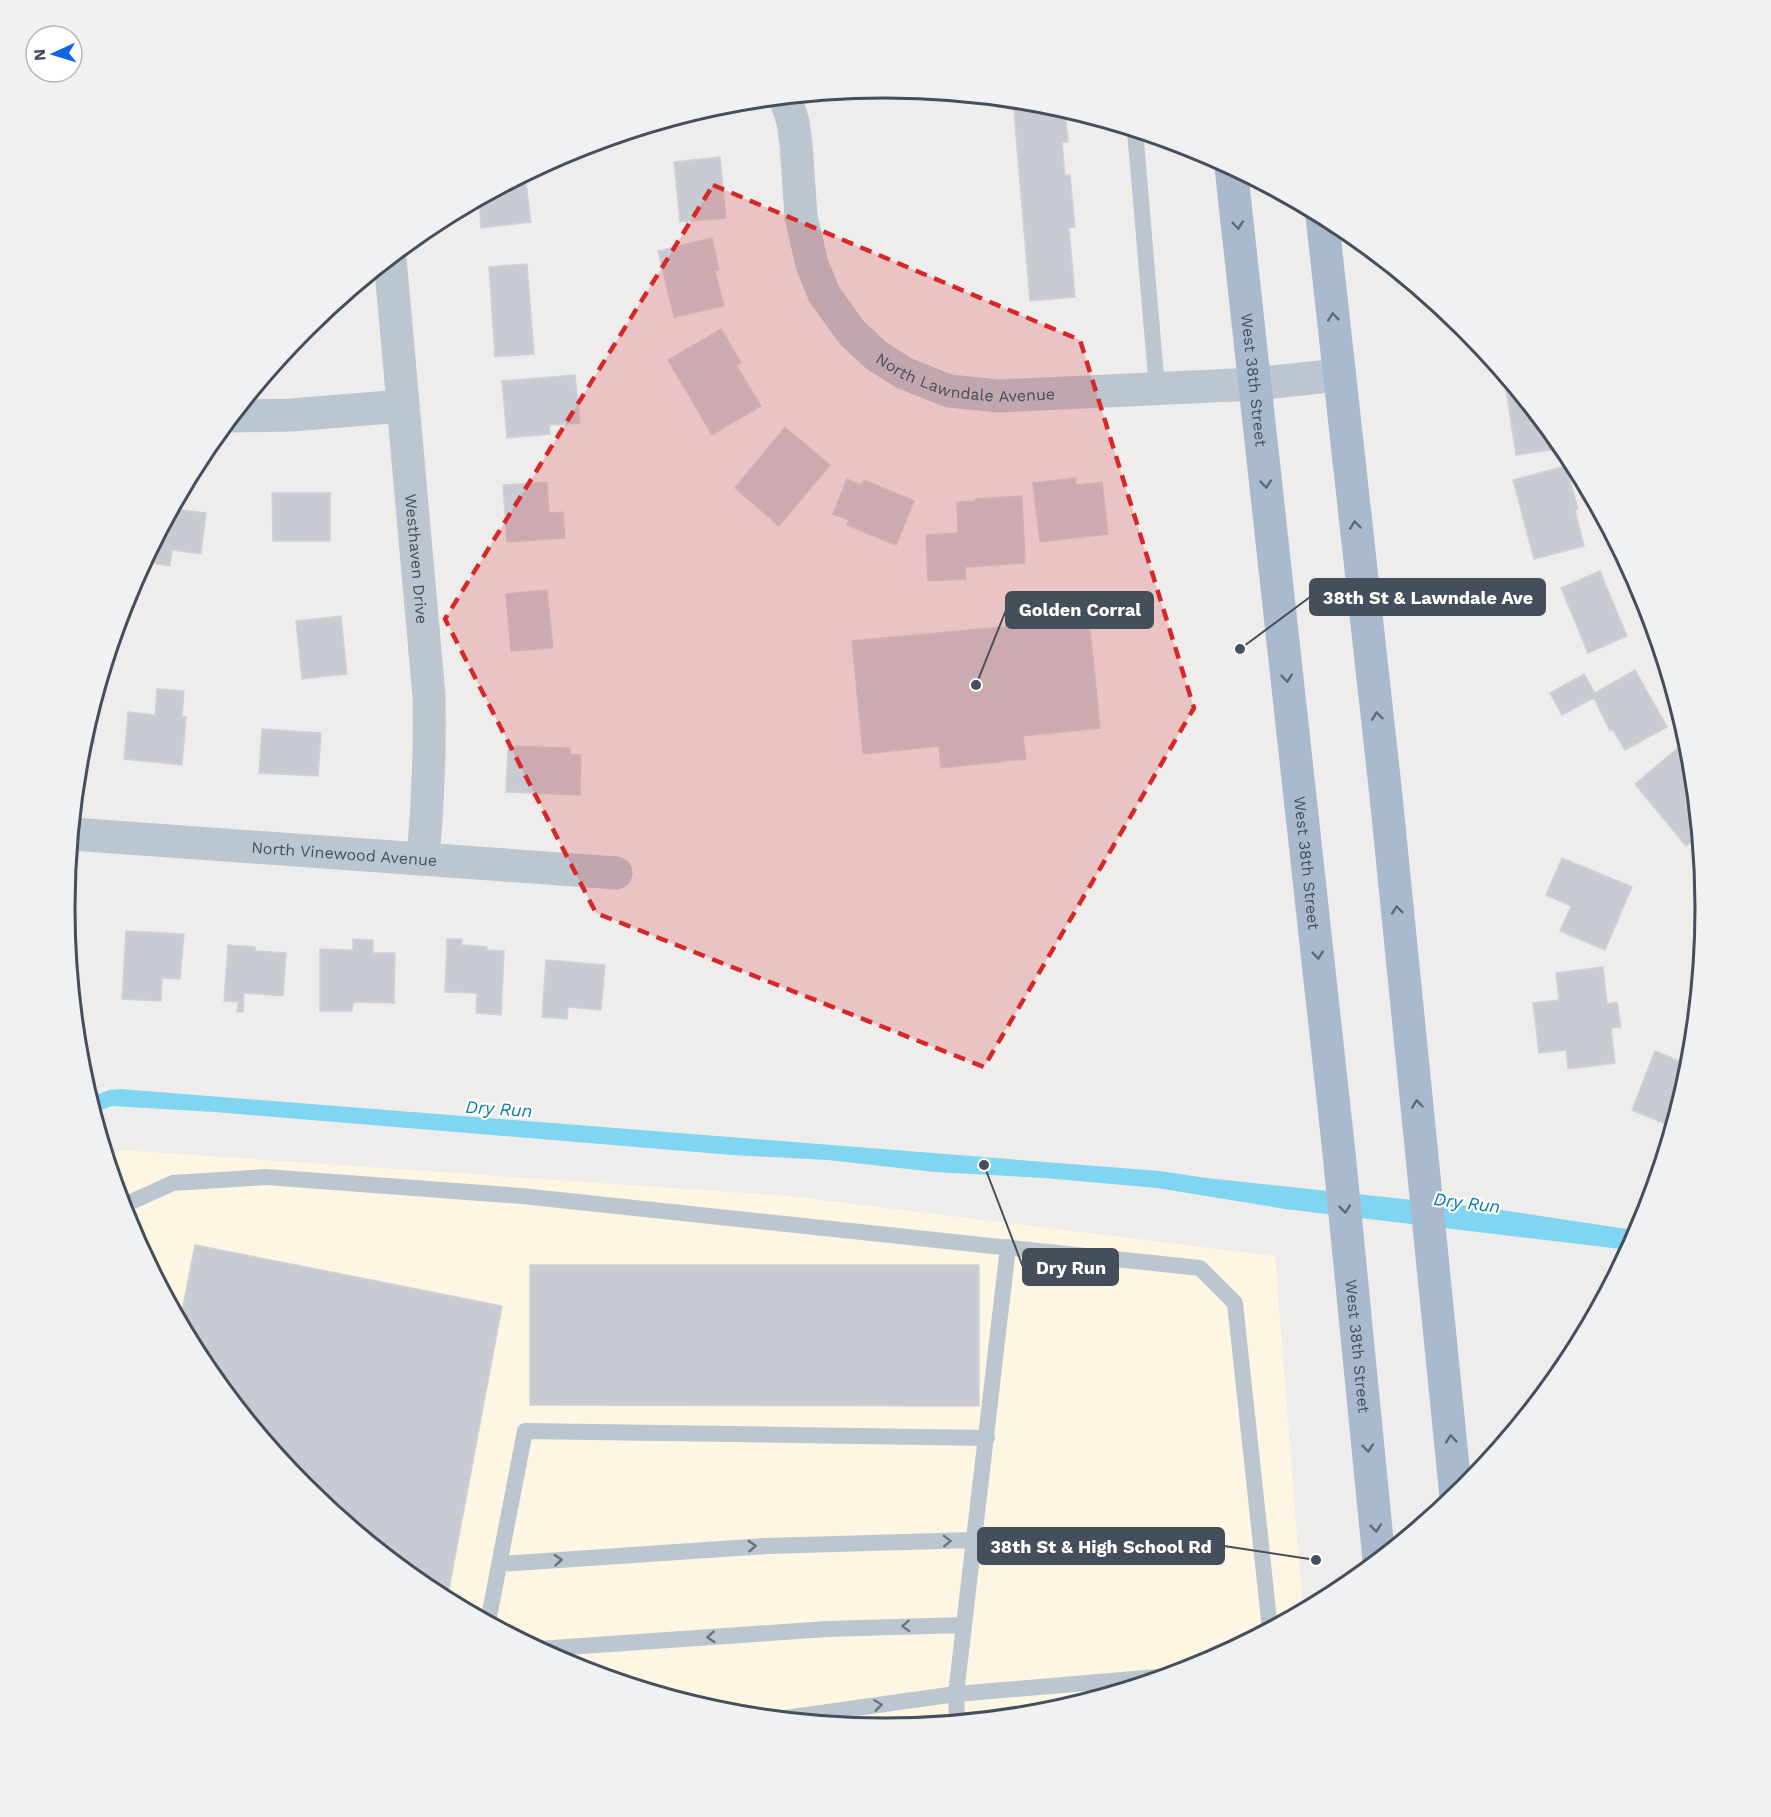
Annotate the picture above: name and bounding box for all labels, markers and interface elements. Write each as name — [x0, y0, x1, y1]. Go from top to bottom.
north arrow — [24, 24, 84, 84]
text: N — [30, 48, 49, 62]
one-way arrow — [1231, 221, 1243, 230]
street label: West 38th Street — [1237, 312, 1271, 448]
one-way arrow — [1327, 313, 1340, 322]
street label: North Lawndale Avenue — [872, 349, 1056, 406]
one-way arrow — [1259, 479, 1272, 488]
street label: Westhaven Drive — [401, 493, 432, 625]
one-way arrow — [1349, 520, 1362, 529]
callout: 38th St & Lawndale Ave — [1310, 579, 1545, 615]
text: 38th St & Lawndale Ave — [1323, 587, 1533, 608]
callout: Golden Corral — [1006, 592, 1153, 628]
text: Golden Corral — [1019, 599, 1141, 620]
one-way arrow — [1280, 673, 1293, 682]
one-way arrow — [1371, 712, 1384, 721]
street label: West 38th Street — [1290, 795, 1324, 931]
street label: North Vinewood Avenue — [251, 838, 438, 870]
one-way arrow — [1391, 906, 1404, 915]
one-way arrow — [1311, 950, 1323, 960]
water label: Dry Run — [465, 1096, 533, 1121]
one-way arrow — [1411, 1100, 1424, 1109]
water label: Dry Run — [1432, 1188, 1502, 1217]
one-way arrow — [1338, 1204, 1351, 1213]
callout: Dry Run — [1023, 1249, 1118, 1285]
text: Dry Run — [1036, 1257, 1106, 1278]
street label: West 38th Street — [1341, 1279, 1374, 1414]
one-way arrow — [1445, 1434, 1458, 1443]
one-way arrow — [1361, 1443, 1374, 1452]
one-way arrow — [1369, 1524, 1382, 1533]
callout: 38th St & High School Rd — [978, 1528, 1224, 1564]
one-way arrow — [942, 1534, 951, 1547]
text: 38th St & High School Rd — [990, 1536, 1212, 1557]
one-way arrow — [748, 1540, 757, 1553]
one-way arrow — [553, 1554, 562, 1567]
one-way arrow — [902, 1620, 911, 1633]
one-way arrow — [707, 1630, 716, 1643]
one-way arrow — [873, 1699, 883, 1711]

